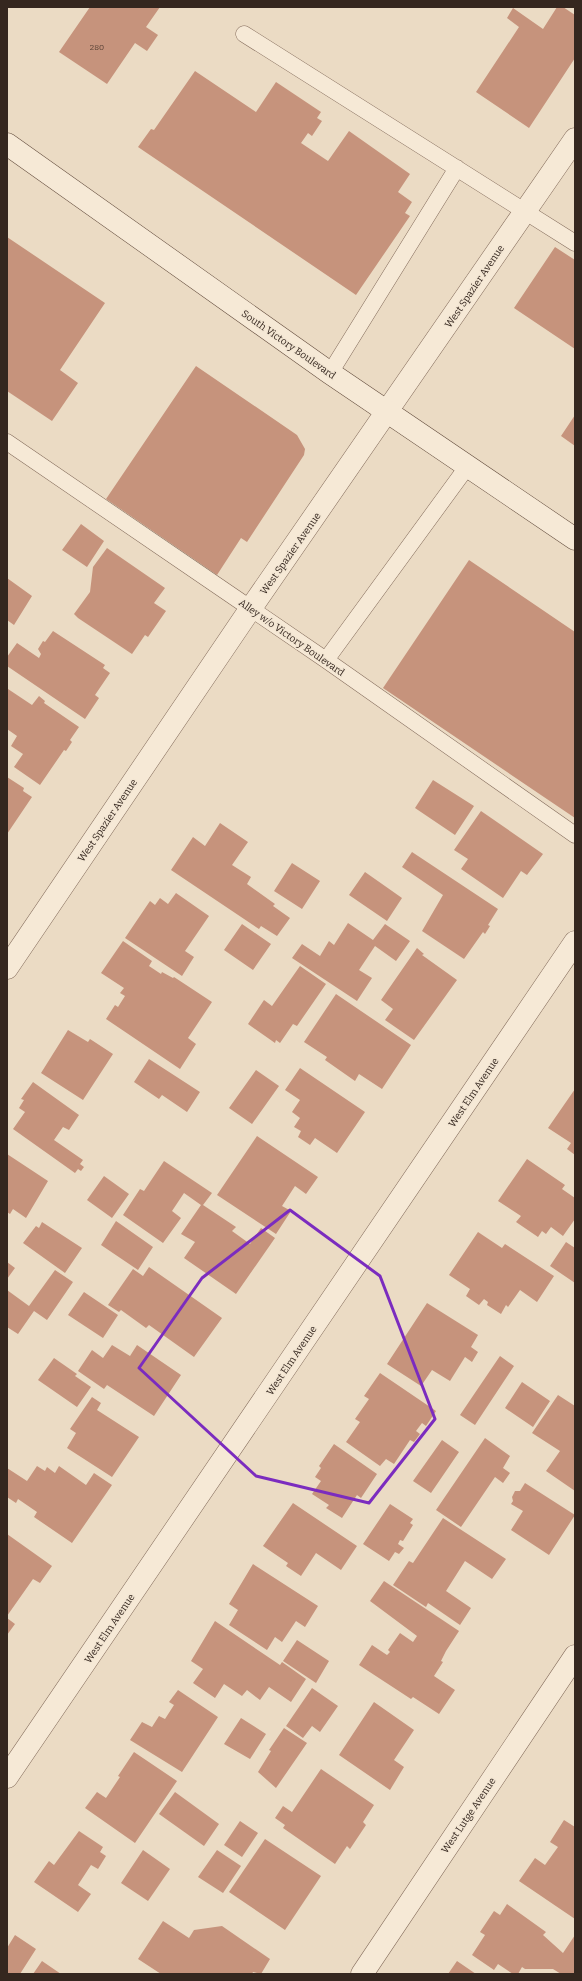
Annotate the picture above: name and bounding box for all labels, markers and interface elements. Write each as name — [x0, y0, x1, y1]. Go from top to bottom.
house number: 280 — [90, 43, 104, 52]
street label: West Spazier Avenue — [443, 243, 507, 330]
street label: South Victory Boulevard — [239, 308, 338, 382]
street label: West Spazier Avenue — [258, 510, 324, 597]
street label: Alley w/o Victory Boulevard — [236, 597, 347, 679]
street label: West Spazier Avenue — [76, 777, 140, 864]
street label: West Elm Avenue — [446, 1056, 501, 1130]
street label: West Elm Avenue — [264, 1324, 319, 1398]
street label: West Elm Avenue — [82, 1592, 137, 1666]
street label: West Lutge Avenue — [439, 1776, 499, 1856]

